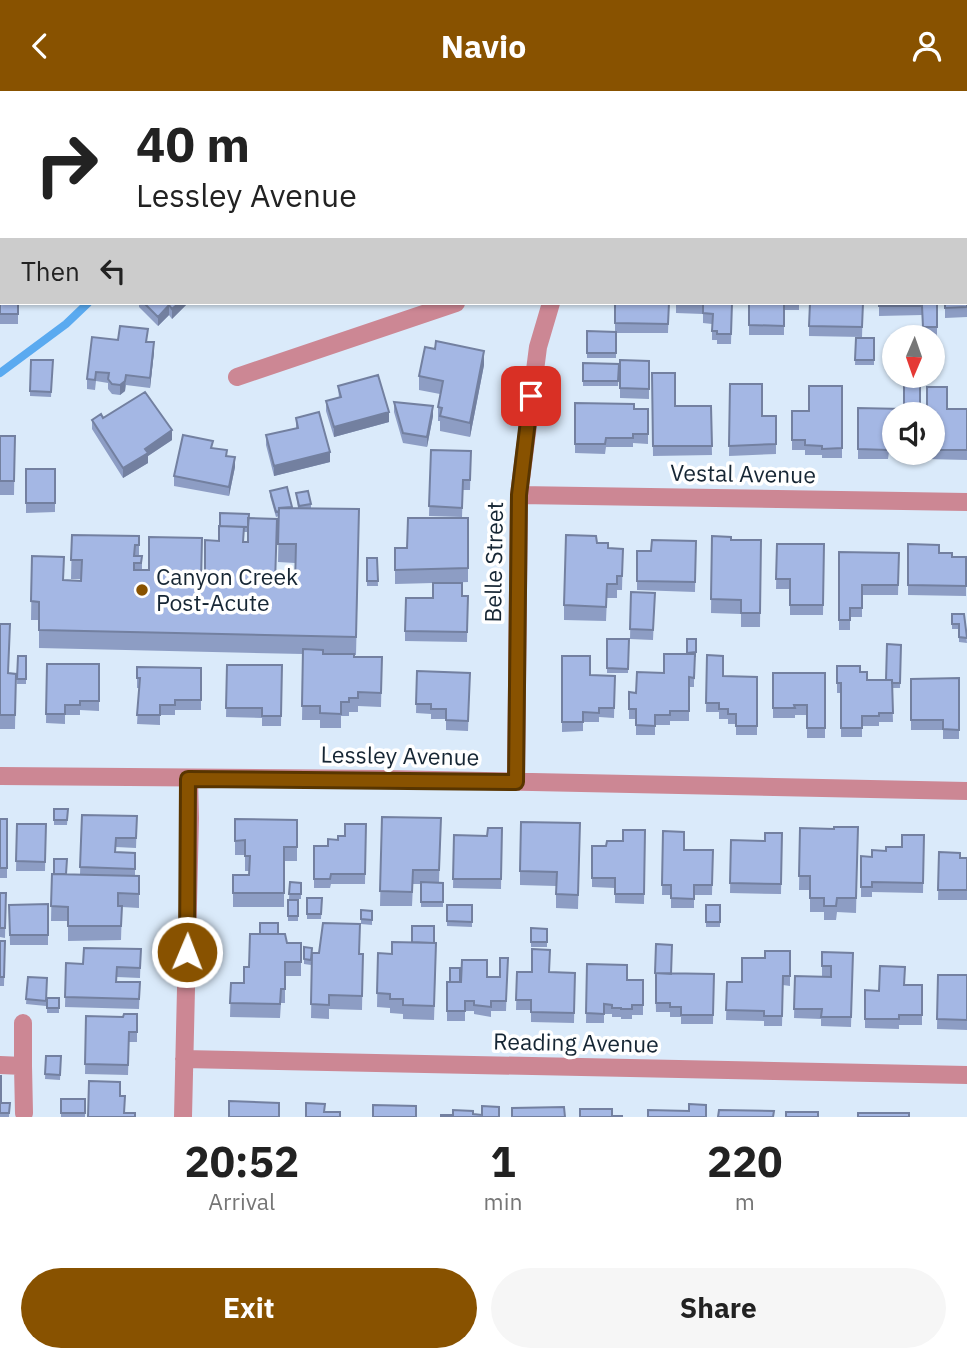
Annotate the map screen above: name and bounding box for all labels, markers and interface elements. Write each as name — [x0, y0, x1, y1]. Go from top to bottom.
text: Navio — [441, 25, 526, 67]
icon: back — [21, 27, 59, 65]
icon: person — [908, 27, 946, 65]
text: 40 m — [136, 112, 250, 175]
icon: right — [21, 119, 112, 210]
text: Lessley Avenue — [136, 174, 357, 216]
icon: left — [94, 252, 132, 290]
text: Then — [21, 254, 80, 288]
north arrow — [882, 325, 945, 389]
map controls — [882, 325, 945, 465]
pin — [501, 366, 561, 426]
icon: arrive — [512, 377, 550, 415]
button: sound — [882, 402, 945, 465]
street label: Vestal Avenue — [670, 457, 816, 489]
street label: Belle Street — [477, 501, 509, 623]
place label: Canyon Creek Post-Acute — [156, 561, 298, 617]
marker: Canyon Creek Post-Acute — [134, 582, 150, 598]
street label: Lessley Avenue — [320, 739, 480, 771]
position arrow — [150, 915, 224, 989]
street label: Reading Avenue — [493, 1026, 659, 1058]
text: 20:52 — [184, 1134, 299, 1189]
text: 1 — [490, 1134, 516, 1189]
text: 220 — [707, 1134, 783, 1189]
text: Arrival — [208, 1186, 275, 1216]
text: min — [484, 1186, 522, 1216]
text: m — [735, 1186, 755, 1216]
button: Exit — [21, 1268, 477, 1348]
button: Share — [491, 1268, 946, 1348]

